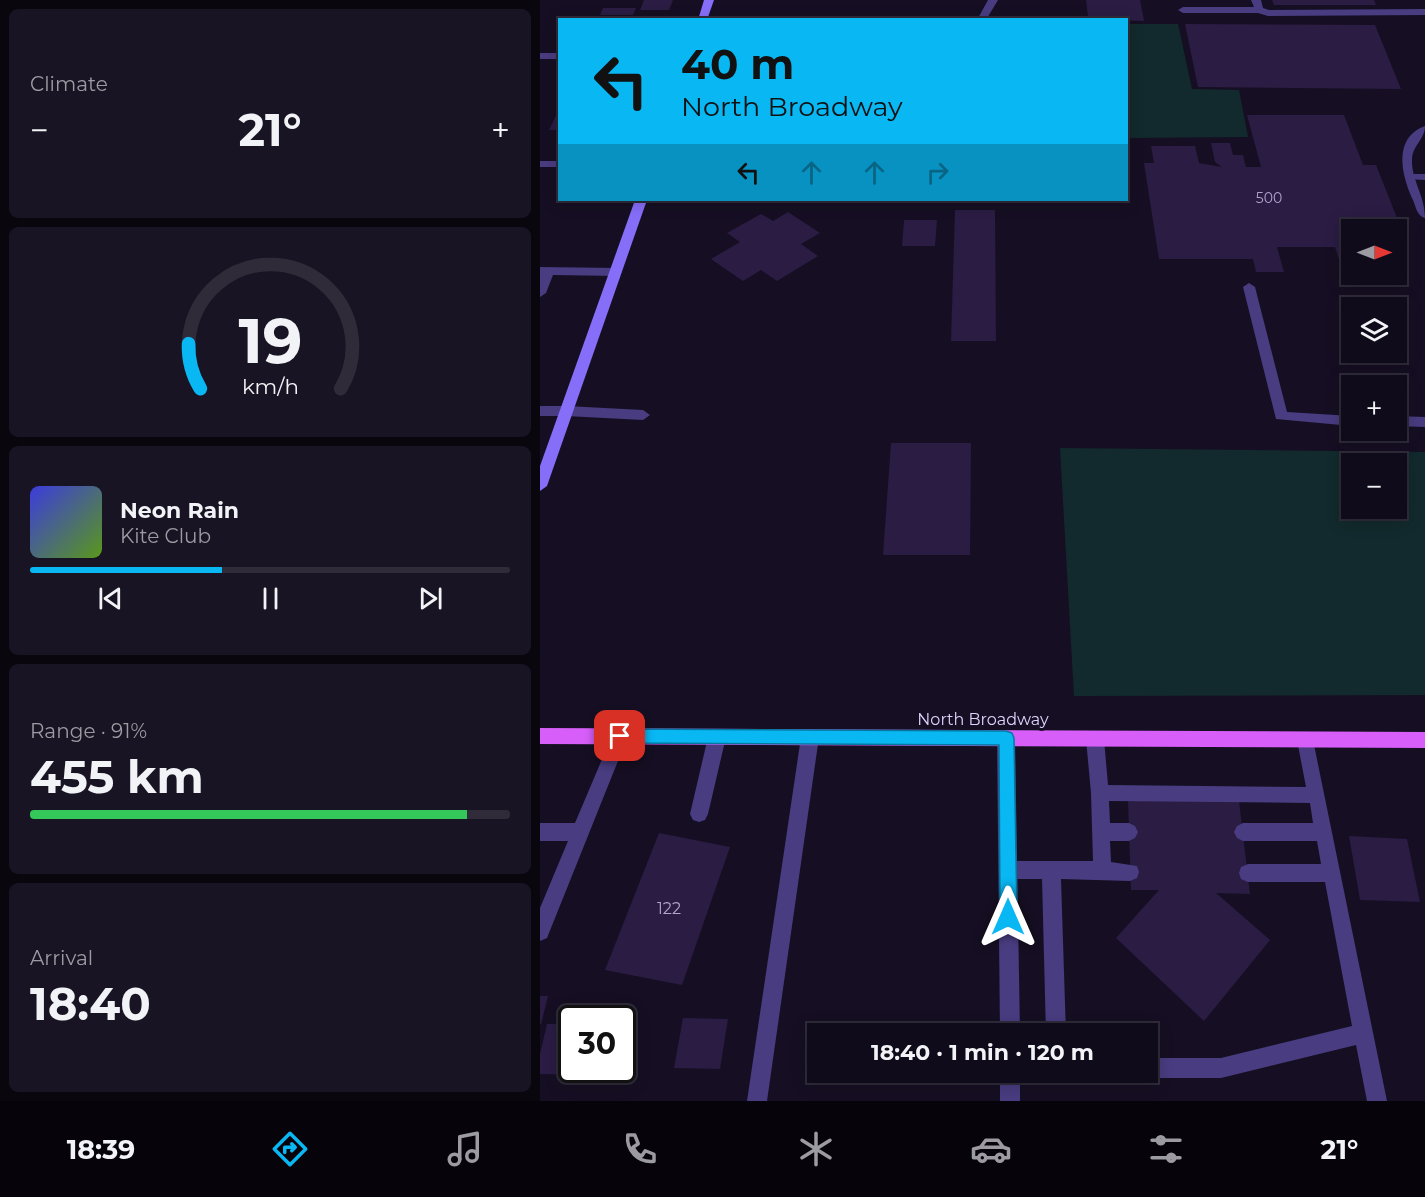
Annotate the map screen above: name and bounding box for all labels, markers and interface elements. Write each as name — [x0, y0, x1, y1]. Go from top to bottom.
text: 40 m — [681, 38, 794, 90]
icon: left — [582, 42, 660, 120]
text: Climate — [30, 72, 108, 96]
text: North Broadway — [681, 90, 903, 123]
text: 21° — [238, 102, 302, 157]
text: − — [30, 110, 49, 150]
text: + — [491, 110, 510, 150]
icon: left — [732, 156, 765, 189]
icon: ahead — [795, 156, 828, 189]
icon: ahead — [858, 156, 891, 189]
icon: right — [921, 156, 954, 189]
house number: 500 — [1256, 189, 1282, 207]
north arrow — [1341, 219, 1407, 285]
map controls — [1341, 219, 1407, 519]
button: layers — [1341, 297, 1407, 363]
text: 19 — [238, 303, 302, 379]
text: km/h — [241, 374, 299, 400]
button: + — [1341, 375, 1407, 441]
button: − — [1341, 453, 1407, 519]
text: Neon Rain — [120, 497, 239, 524]
text: Kite Club — [120, 524, 211, 548]
icon: previous — [94, 582, 127, 615]
icon: pause — [254, 582, 287, 615]
icon: next — [414, 582, 447, 615]
pin — [594, 710, 645, 761]
street label: North Broadway — [917, 710, 1049, 729]
text: Range · 91% — [30, 719, 147, 743]
icon: arrive — [603, 719, 636, 752]
text: 455 km — [30, 749, 204, 804]
position arrow — [976, 885, 1040, 949]
house number: 122 — [657, 899, 681, 918]
text: Arrival — [30, 946, 93, 970]
text: 18:40 — [30, 976, 151, 1031]
speed limit sign: 30 — [558, 1005, 636, 1083]
text: 18:40 · 1 min · 120 m — [871, 1039, 1094, 1066]
icon: directions — [269, 1128, 311, 1170]
icon: music — [444, 1128, 486, 1170]
icon: phone — [619, 1128, 661, 1170]
icon: climate — [795, 1128, 837, 1170]
icon: car — [970, 1128, 1012, 1170]
icon: filters — [1145, 1128, 1187, 1170]
text: 18:39 — [67, 1133, 135, 1166]
text: 21° — [1321, 1133, 1358, 1166]

